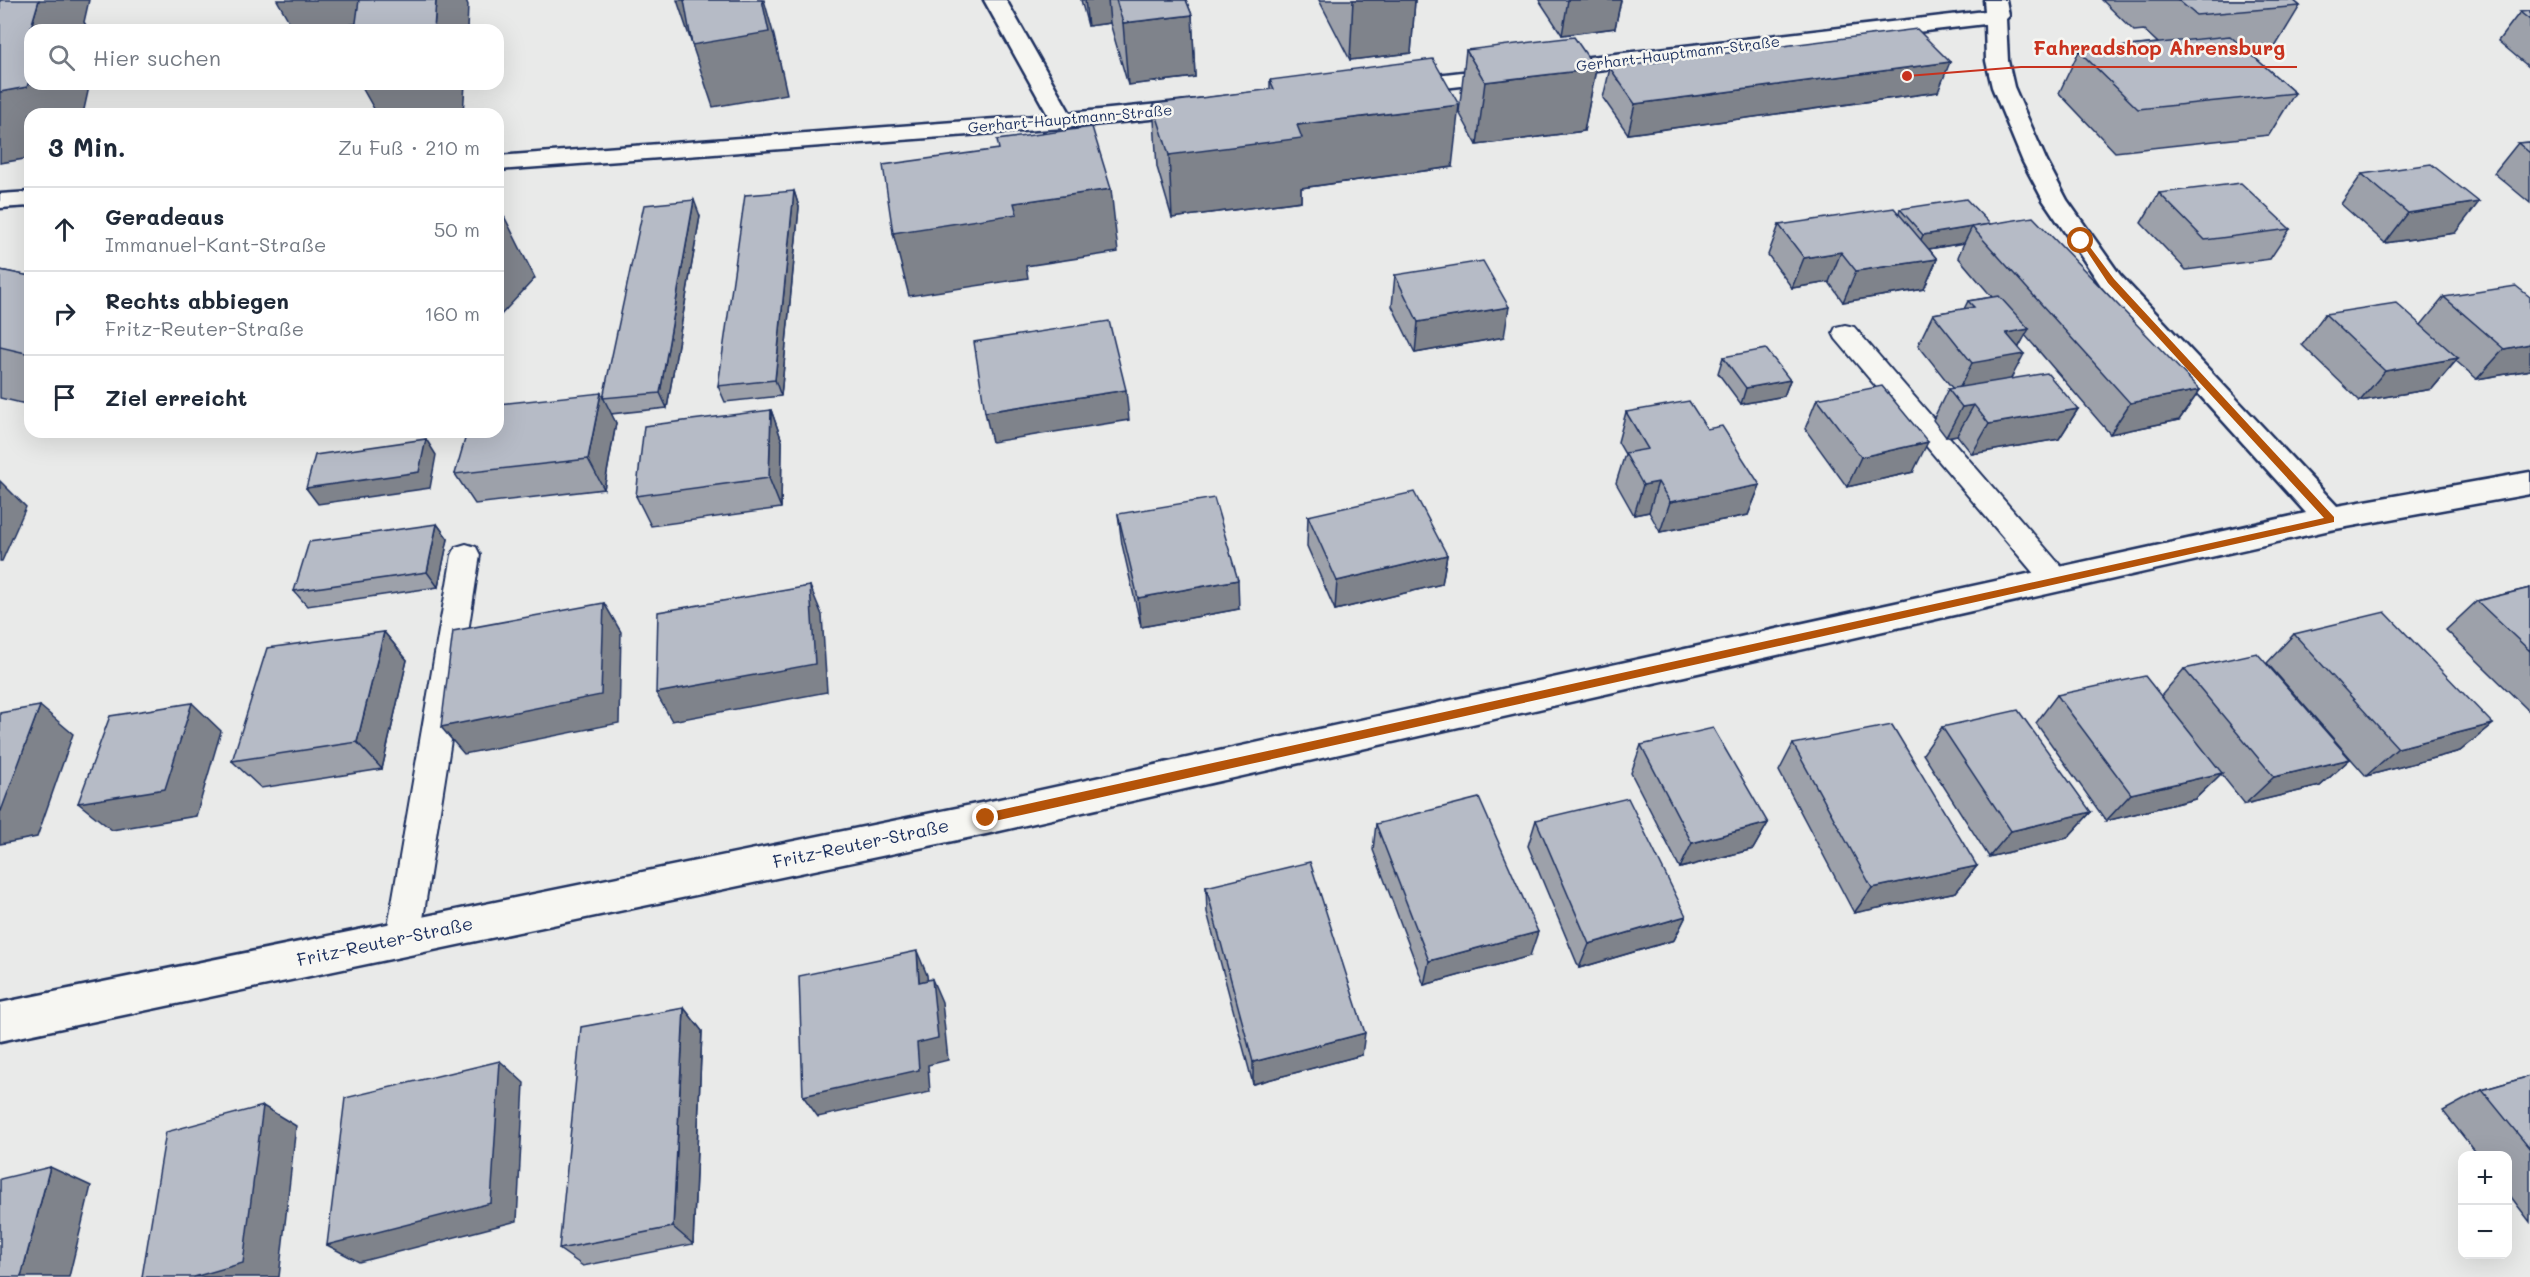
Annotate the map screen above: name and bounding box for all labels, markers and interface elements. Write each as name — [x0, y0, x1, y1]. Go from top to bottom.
search box — [24, 24, 504, 90]
callout: Fahrradshop Ahrensburg — [2021, 29, 2297, 67]
street label: Gerhart-Hauptmann-Straße — [1575, 31, 1781, 75]
text: Fahrradshop Ahrensburg — [2033, 34, 2285, 60]
icon: search — [45, 41, 78, 74]
text: Hier suchen — [93, 43, 221, 72]
street label: Gerhart-Hauptmann-Straße — [967, 99, 1173, 137]
text: 3 Min. — [48, 130, 126, 164]
text: Zu Fuß · 210 m — [338, 134, 480, 160]
text: Geradeaus — [105, 202, 224, 231]
icon: ahead — [48, 213, 81, 246]
text: 50 m — [434, 216, 480, 242]
route start — [2067, 227, 2093, 253]
text: Immanuel-Kant-Straße — [105, 231, 327, 257]
text: Rechts abbiegen — [105, 286, 289, 315]
icon: right — [48, 297, 81, 330]
text: 160 m — [424, 300, 480, 326]
text: Fritz-Reuter-Straße — [105, 315, 304, 341]
icon: arrive — [48, 381, 81, 414]
text: Ziel erreicht — [105, 383, 247, 412]
route end — [972, 804, 998, 830]
street label: Fritz-Reuter-Straße — [771, 813, 951, 873]
street label: Fritz-Reuter-Straße — [295, 911, 475, 971]
map controls — [2458, 1151, 2512, 1259]
button: + — [2458, 1151, 2512, 1205]
button: − — [2458, 1205, 2512, 1259]

